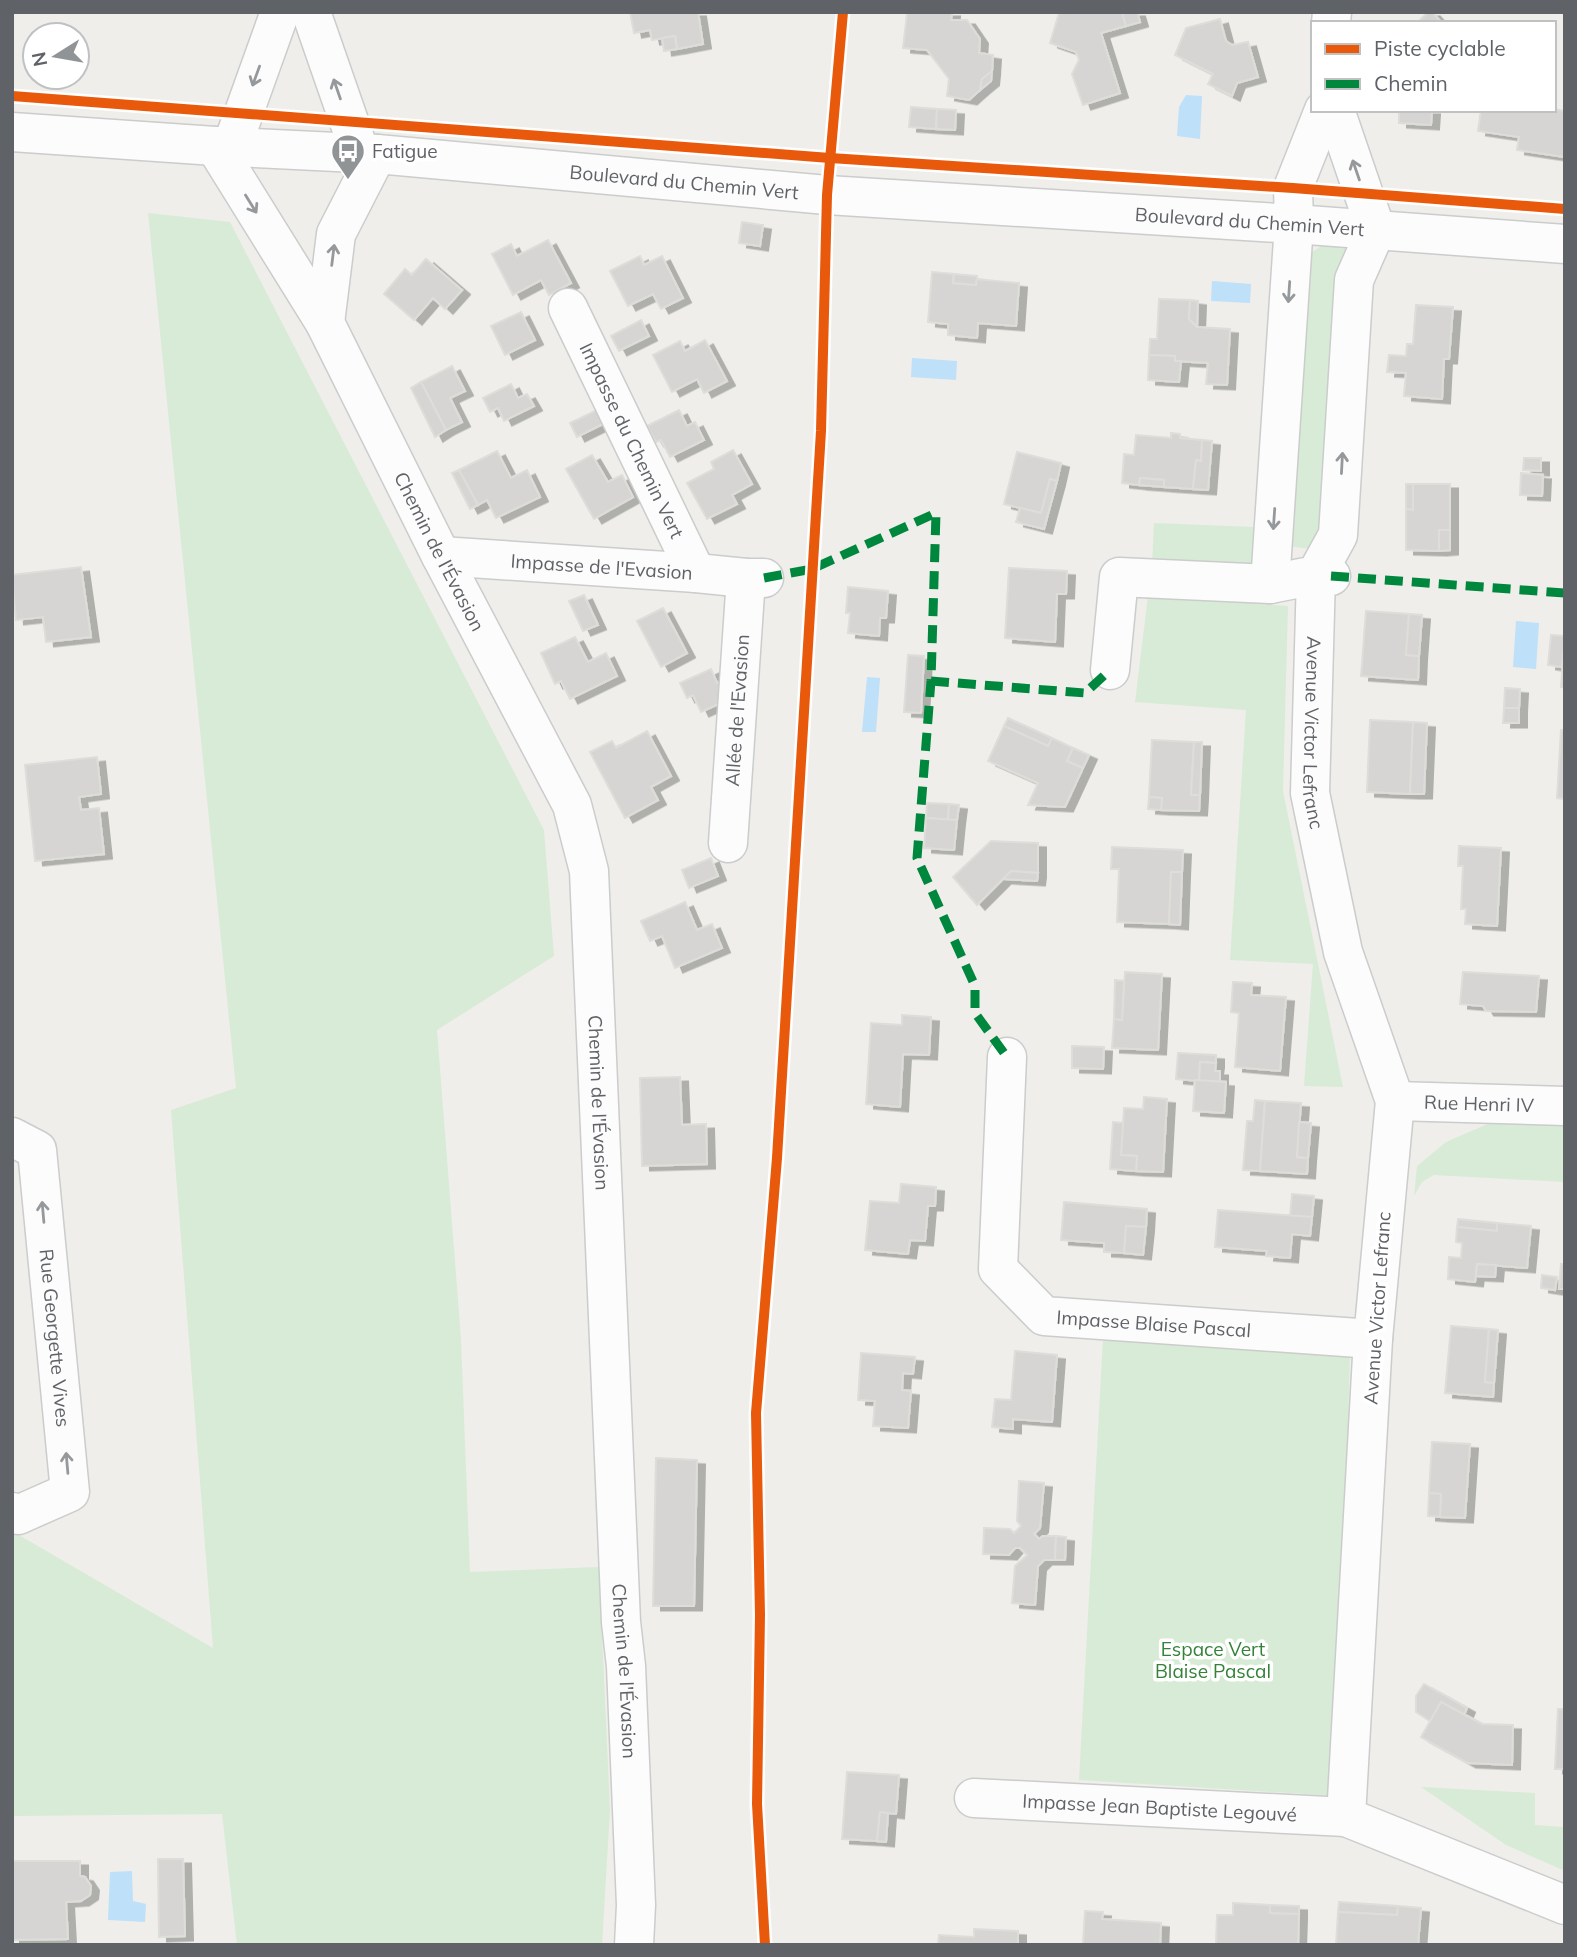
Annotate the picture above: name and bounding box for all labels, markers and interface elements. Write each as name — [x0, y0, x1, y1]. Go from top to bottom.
north arrow — [21, 21, 91, 91]
legend — [1311, 21, 1556, 112]
text: Piste cyclable — [1374, 35, 1506, 61]
text: N — [26, 50, 52, 69]
one-way arrow — [249, 65, 261, 87]
text: Chemin — [1374, 70, 1448, 96]
one-way arrow — [330, 78, 342, 100]
bus stop icon: Fatigue — [329, 132, 367, 181]
place label: Fatigue — [372, 139, 438, 163]
street label: Boulevard du Chemin Vert — [569, 160, 800, 204]
one-way arrow — [1349, 160, 1361, 182]
one-way arrow — [244, 193, 258, 213]
street label: Boulevard du Chemin Vert — [1134, 202, 1365, 241]
one-way arrow — [327, 245, 340, 267]
one-way arrow — [1282, 280, 1295, 303]
street label: Impasse du Chemin Vert — [575, 339, 690, 542]
one-way arrow — [1336, 452, 1349, 475]
street label: Chemin de l'Évasion — [389, 468, 490, 635]
one-way arrow — [1267, 507, 1280, 530]
street label: Impasse de l'Evasion — [510, 549, 693, 585]
street label: Allée de l'Evasion — [720, 633, 754, 787]
street label: Avenue Victor Lefranc — [1298, 636, 1329, 831]
street label: Chemin de l'Évasion — [583, 1014, 615, 1191]
street label: Rue Henri IV — [1424, 1090, 1535, 1117]
one-way arrow — [36, 1201, 49, 1224]
street label: Avenue Victor Lefranc — [1358, 1211, 1396, 1405]
street label: Rue Georgette Vives — [35, 1248, 76, 1428]
street label: Impasse Blaise Pascal — [1056, 1305, 1252, 1342]
one-way arrow — [60, 1452, 73, 1475]
street label: Chemin de l'Évasion — [607, 1583, 642, 1759]
park label: Espace Vert Blaise Pascal — [1155, 1637, 1271, 1683]
street label: Impasse Jean Baptiste Legouvé — [1022, 1788, 1298, 1826]

